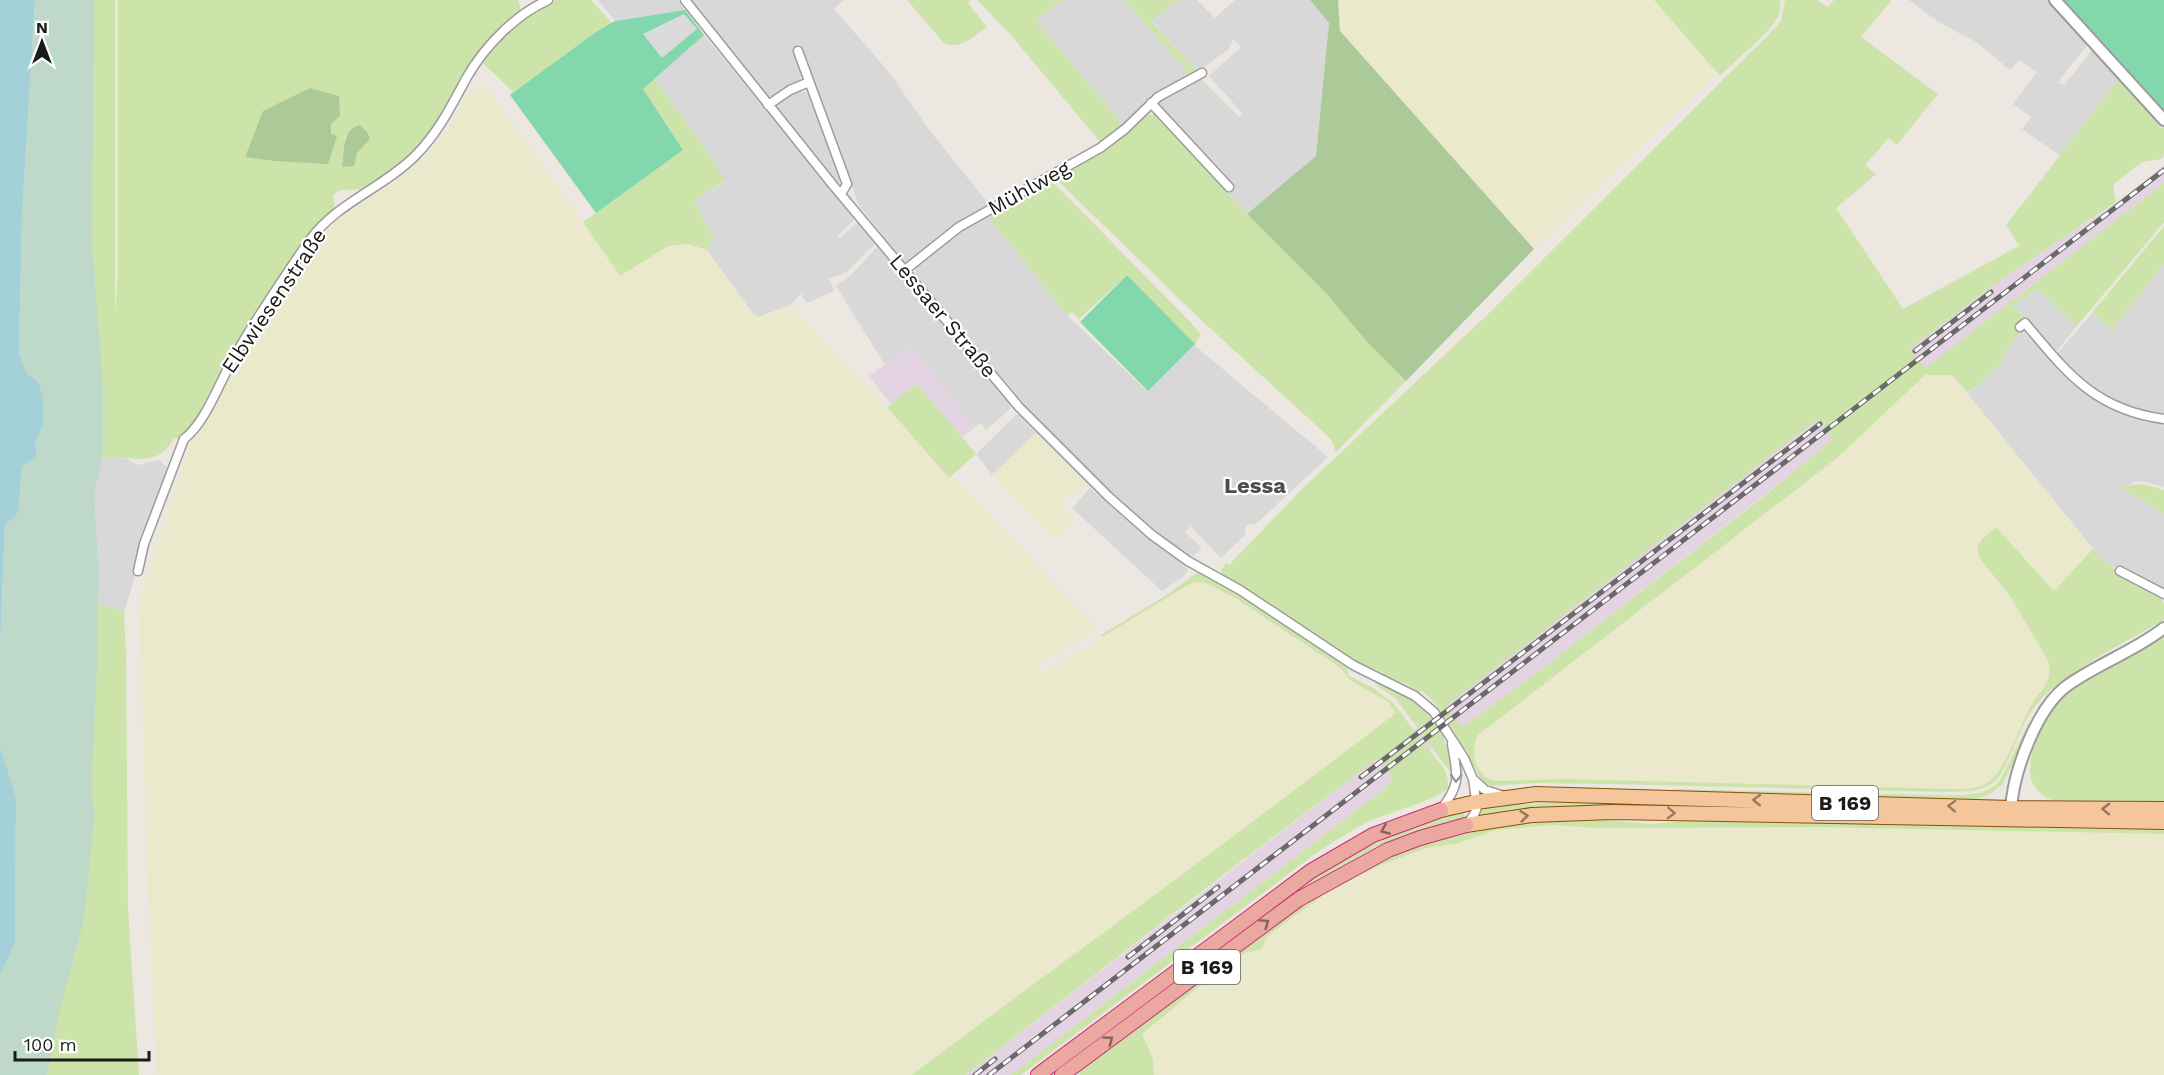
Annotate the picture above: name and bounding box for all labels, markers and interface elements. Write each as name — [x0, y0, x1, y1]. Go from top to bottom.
north arrow — [12, 12, 72, 72]
text: N — [36, 18, 48, 37]
street label: Mühlweg — [983, 154, 1075, 220]
street label: Elbwiesenstraße — [216, 224, 331, 378]
street label: Lessaer Straße — [885, 249, 1002, 382]
district label: Lessa — [1224, 473, 1286, 498]
one-way arrow — [1450, 773, 1462, 782]
road number: B 169 — [1812, 786, 1878, 820]
one-way arrow — [1753, 794, 1762, 807]
one-way arrow — [1948, 800, 1957, 812]
one-way arrow — [2101, 803, 2110, 815]
one-way arrow — [1666, 807, 1675, 820]
one-way arrow — [1519, 810, 1528, 823]
one-way arrow — [1381, 823, 1392, 835]
one-way arrow — [1258, 919, 1269, 930]
road number: B 169 — [1174, 950, 1240, 984]
scale bar — [15, 1024, 148, 1062]
text: 100 m — [24, 1034, 77, 1055]
one-way arrow — [1102, 1036, 1113, 1047]

